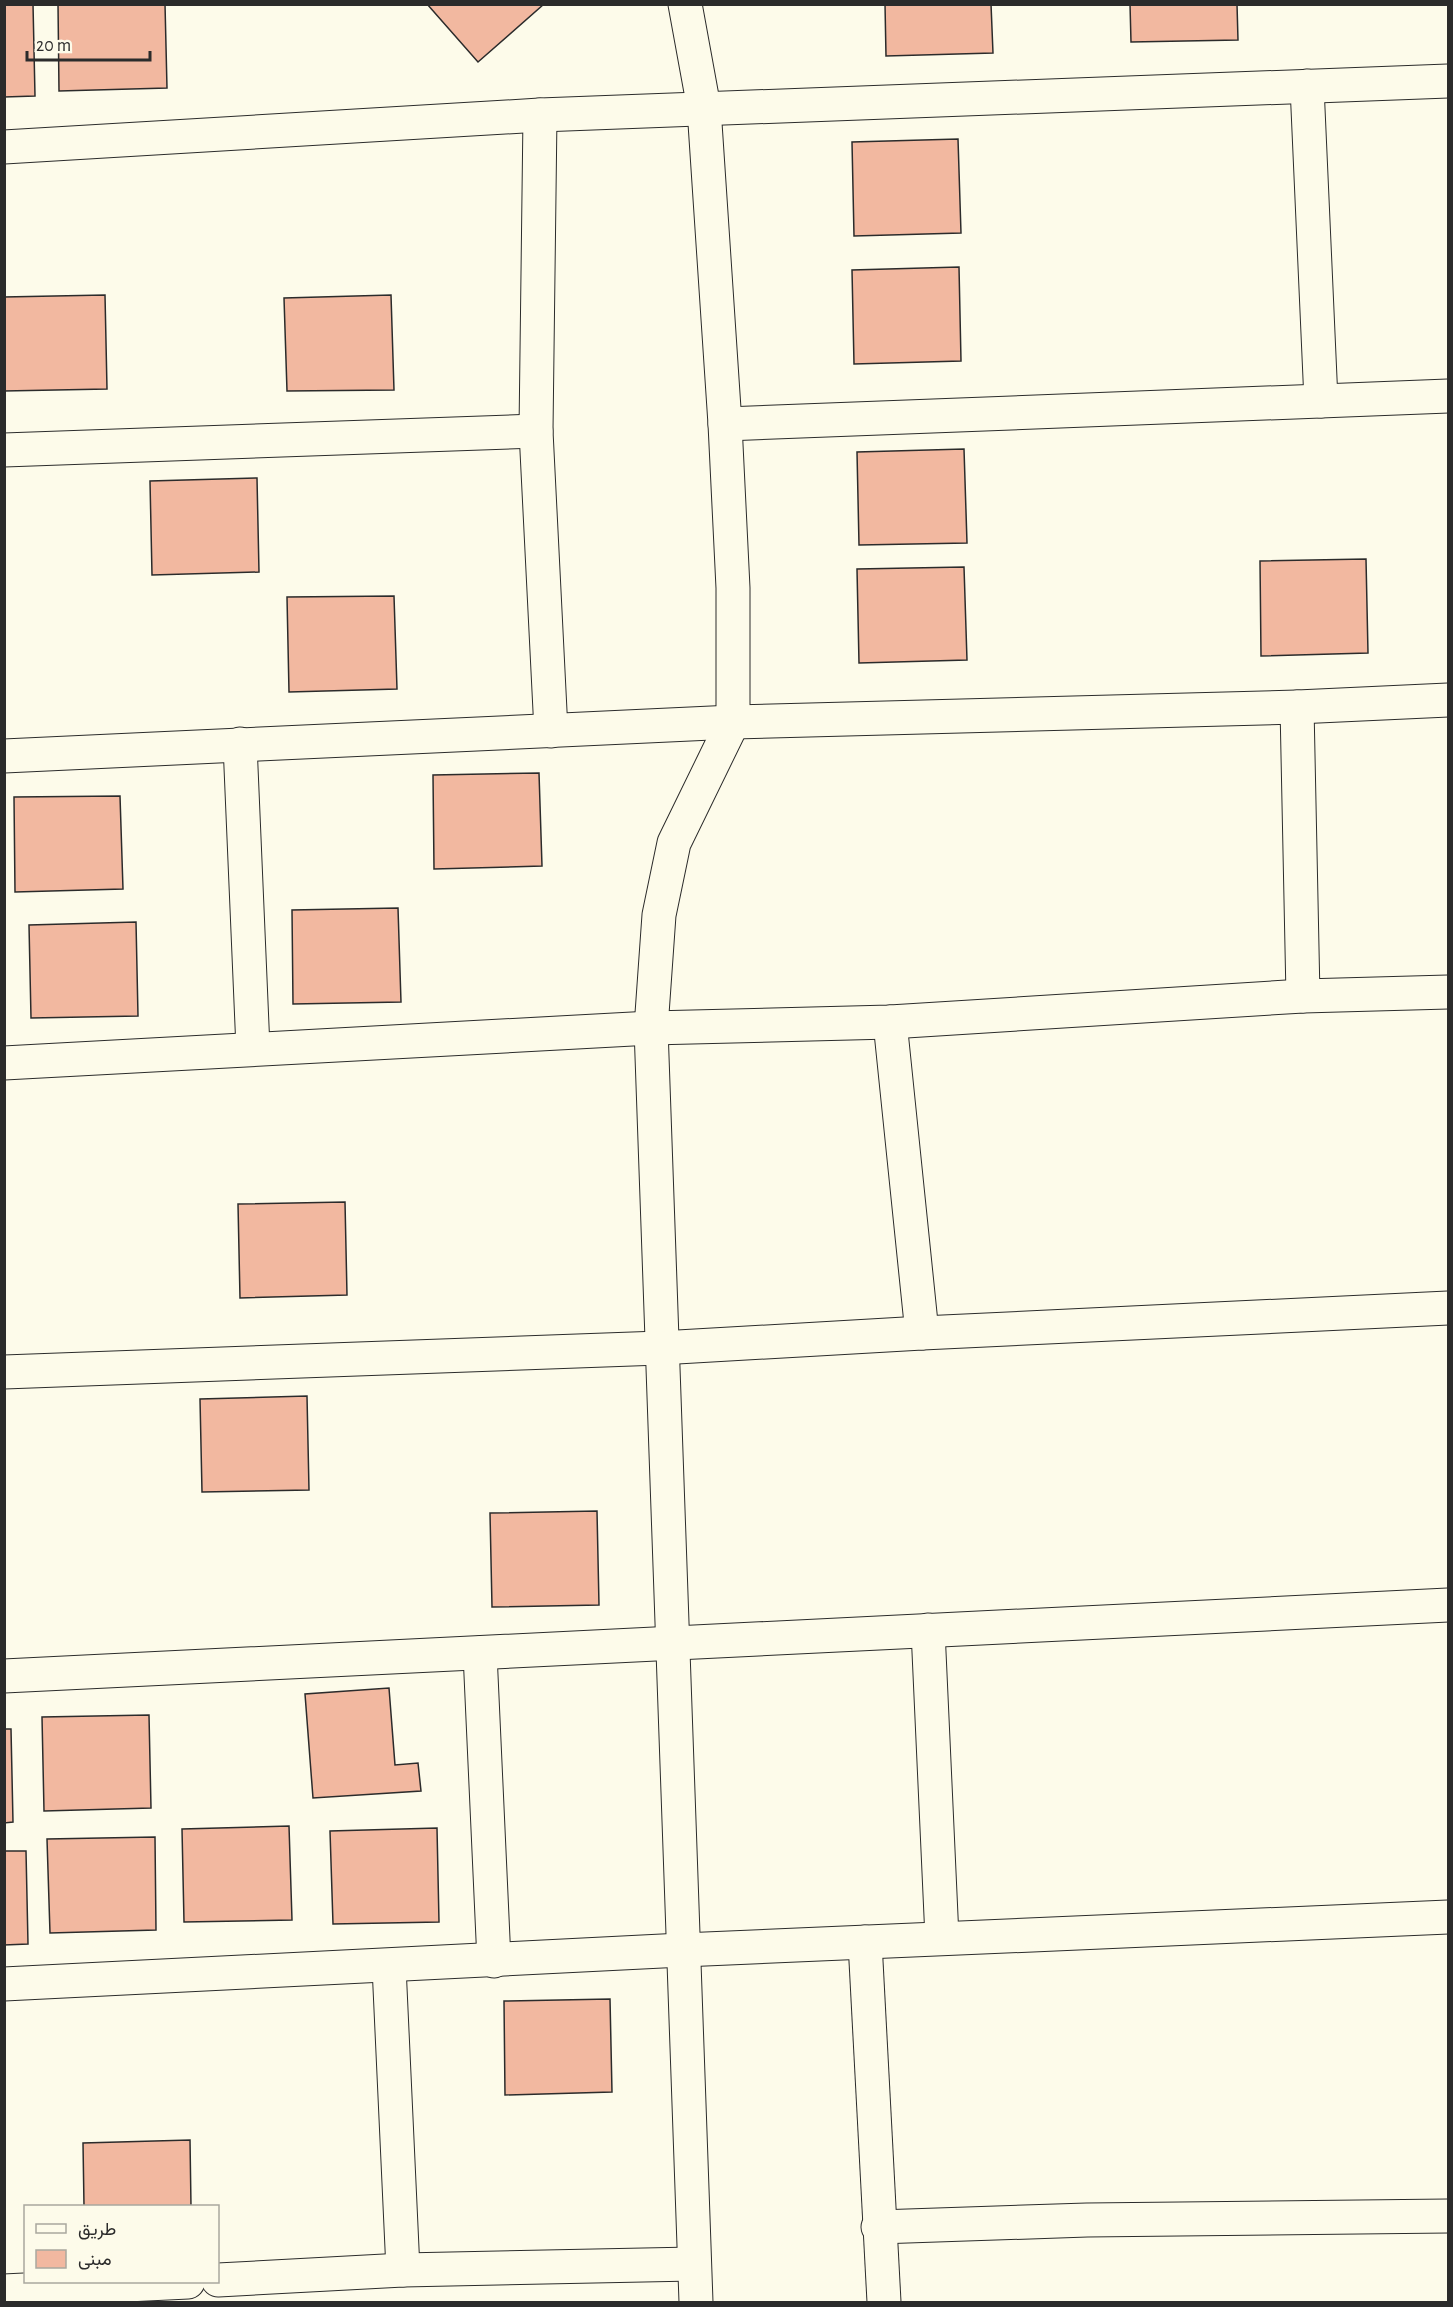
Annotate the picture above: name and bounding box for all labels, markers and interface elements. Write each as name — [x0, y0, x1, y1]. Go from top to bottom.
scale bar — [27, 24, 150, 62]
text: 20 m — [36, 37, 71, 55]
legend — [24, 2205, 219, 2283]
text: طريق — [78, 2221, 116, 2240]
text: مبنى — [78, 2251, 112, 2270]

